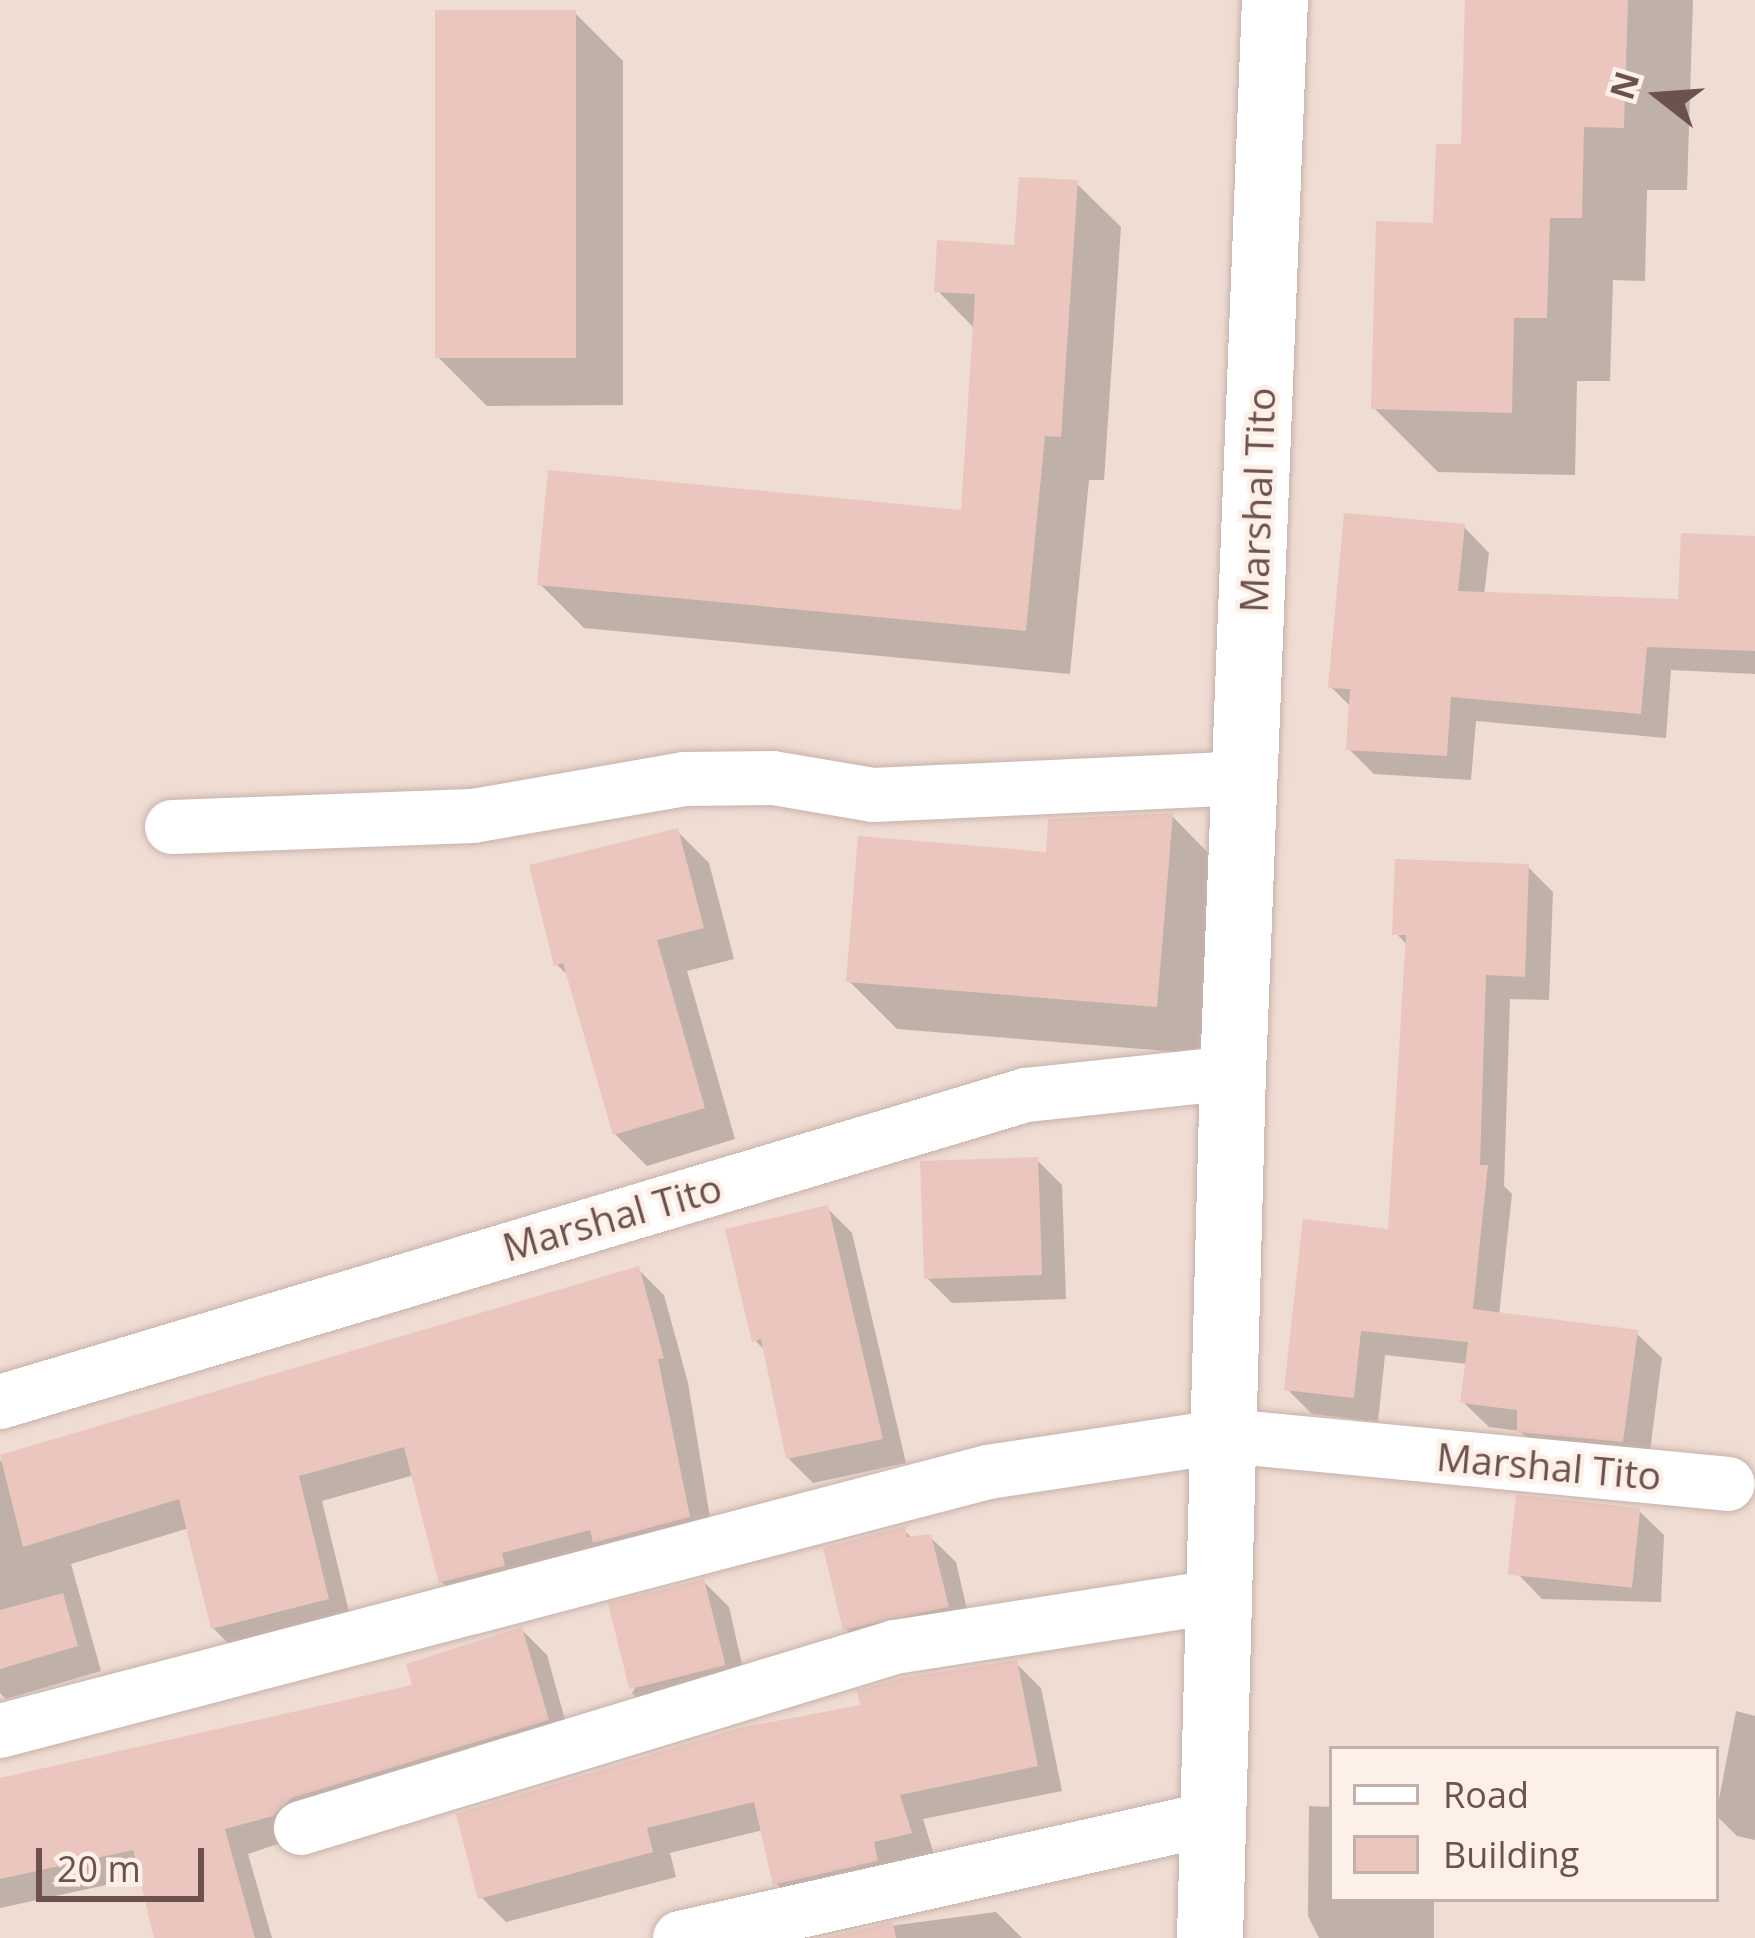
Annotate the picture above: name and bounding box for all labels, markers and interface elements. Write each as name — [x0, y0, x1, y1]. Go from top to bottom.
north arrow — [1599, 36, 1719, 156]
text: N — [1599, 66, 1650, 105]
street label: Marshal Tito — [1230, 386, 1284, 614]
street label: Marshal Tito — [497, 1163, 727, 1271]
street label: Marshal Tito — [1435, 1433, 1663, 1499]
legend — [1329, 1746, 1719, 1902]
text: Road — [1443, 1770, 1529, 1819]
scale bar — [42, 1824, 210, 1898]
text: Building — [1443, 1830, 1579, 1879]
text: 20 m — [57, 1844, 141, 1893]

